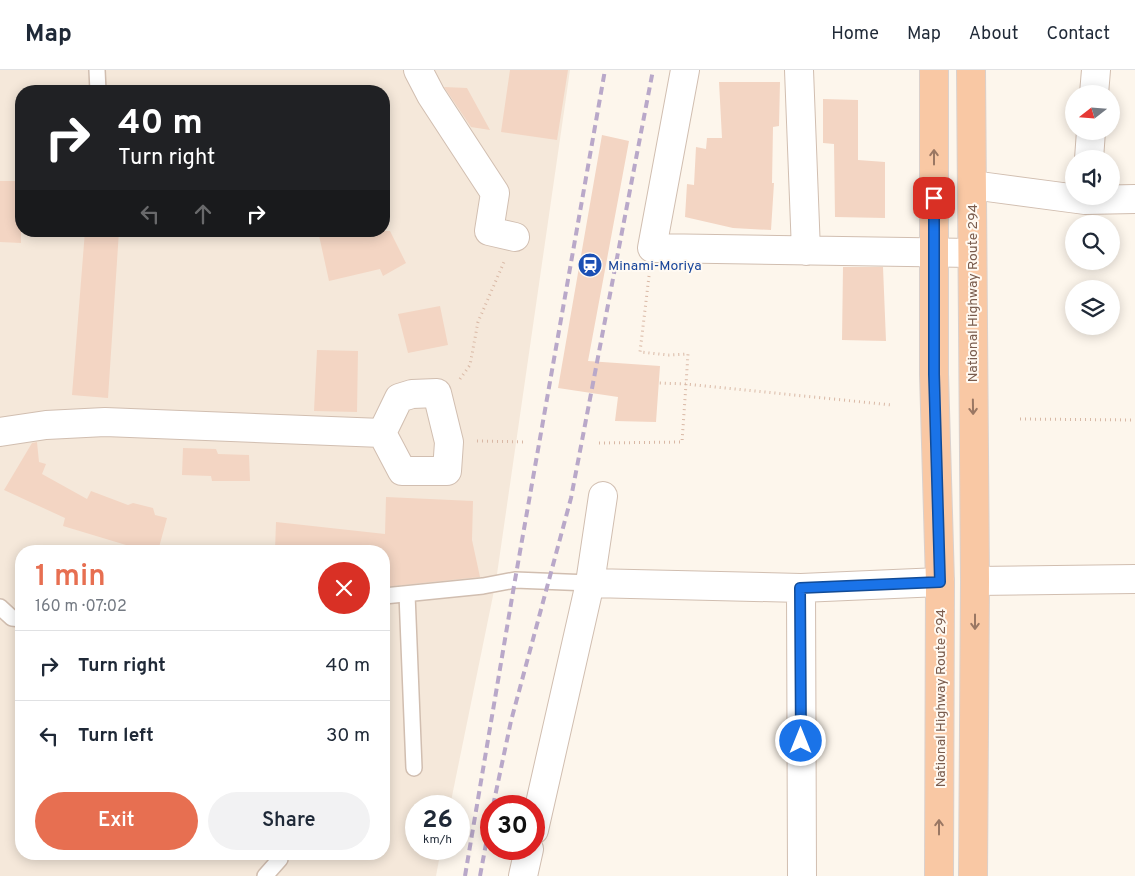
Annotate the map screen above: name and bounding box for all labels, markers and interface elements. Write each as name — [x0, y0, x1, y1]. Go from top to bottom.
text: Map — [25, 20, 72, 50]
text: Home — [831, 23, 879, 46]
text: Map — [907, 23, 941, 46]
text: About — [969, 23, 1018, 46]
text: Contact — [1046, 23, 1110, 46]
north arrow — [1065, 85, 1120, 140]
map controls — [1065, 85, 1120, 335]
text: 40 m — [118, 102, 203, 146]
icon: right — [35, 105, 100, 170]
text: Turn right — [118, 145, 215, 172]
one-way arrow — [929, 150, 939, 166]
button: sound — [1065, 150, 1120, 205]
pin — [913, 177, 955, 219]
icon: arrive — [920, 184, 948, 212]
icon: left — [136, 200, 164, 228]
icon: ahead — [189, 200, 217, 228]
icon: right — [242, 200, 270, 228]
street label: National Highway Route 294 — [965, 204, 982, 382]
button: search — [1065, 215, 1120, 270]
station icon: Minami-Moriya — [577, 252, 603, 278]
place label: Minami-Moriya — [608, 258, 702, 275]
button: layers — [1065, 280, 1120, 335]
one-way arrow — [968, 398, 978, 415]
text: 1 min — [35, 559, 106, 596]
button: close — [318, 562, 370, 614]
text: 160 m · 07:02 — [35, 597, 127, 617]
street label: National Highway Route 294 — [933, 609, 950, 787]
one-way arrow — [970, 614, 979, 630]
icon: right — [35, 652, 63, 680]
text: Turn right — [78, 654, 166, 678]
text: 40 m — [325, 654, 370, 678]
position arrow — [774, 714, 826, 766]
icon: left — [35, 722, 63, 750]
text: Turn left — [78, 724, 154, 748]
text: 30 m — [326, 724, 370, 748]
button: Exit — [35, 792, 198, 850]
button: Share — [208, 792, 370, 850]
speed limit sign: 30 — [480, 795, 545, 860]
text: 26 — [422, 805, 453, 837]
one-way arrow — [934, 820, 944, 836]
text: km/h — [423, 832, 452, 848]

